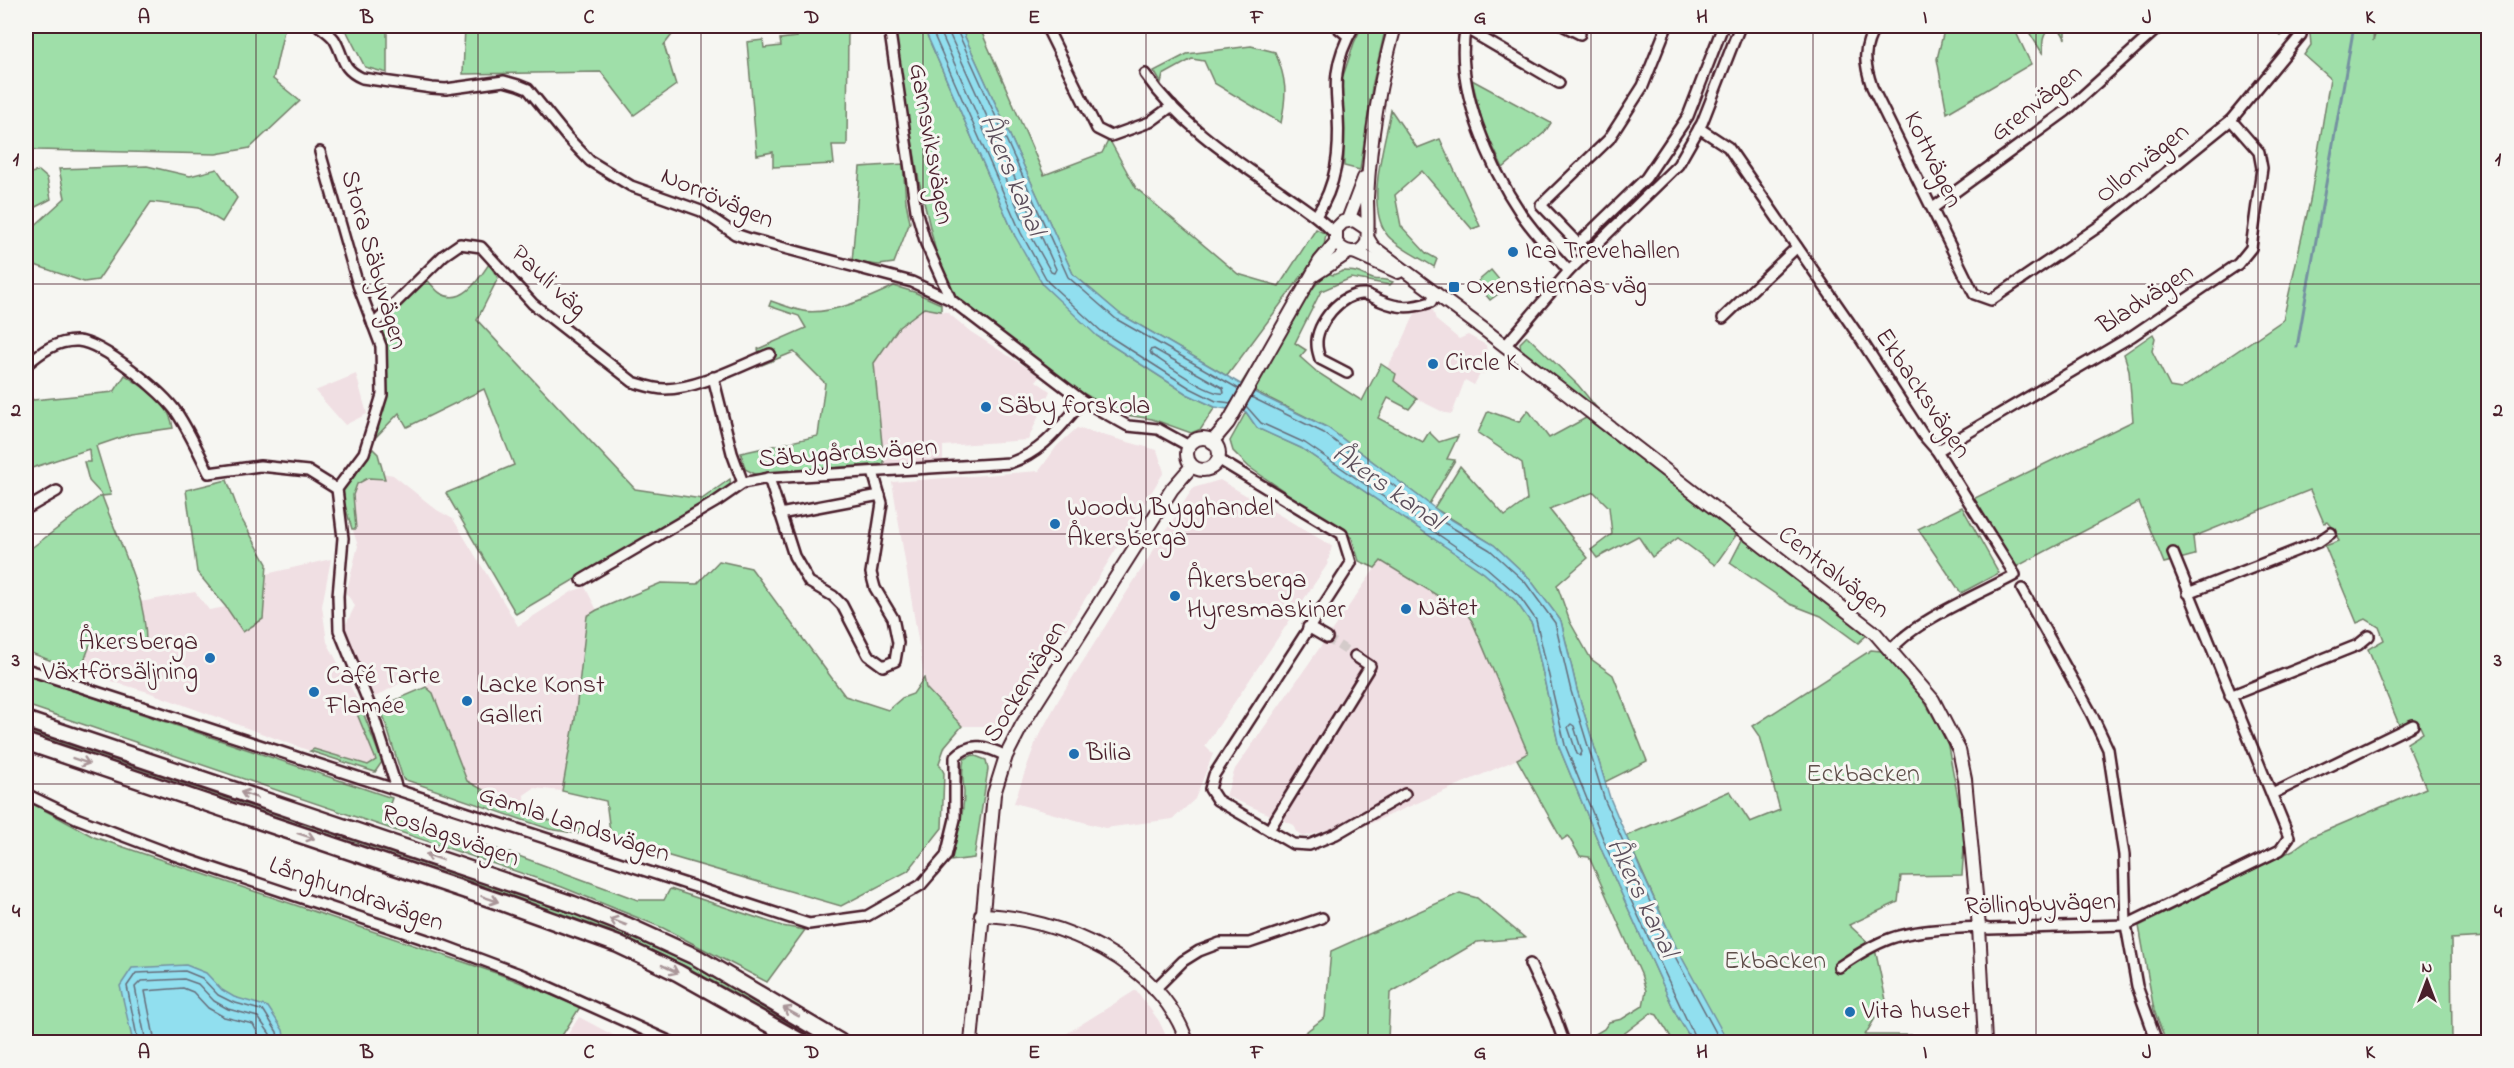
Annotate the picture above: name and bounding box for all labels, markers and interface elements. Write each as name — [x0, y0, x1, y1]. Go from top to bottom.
text: A — [138, 4, 150, 33]
text: B — [359, 4, 374, 33]
text: C — [584, 4, 595, 33]
text: D — [804, 4, 819, 33]
text: E — [1028, 4, 1040, 33]
text: F — [1250, 4, 1264, 33]
text: G — [1474, 4, 1487, 33]
text: H — [1696, 4, 1708, 33]
text: I — [1923, 4, 1928, 33]
text: J — [2142, 4, 2152, 33]
text: K — [2365, 4, 2376, 33]
street label: Grenvägen — [1983, 56, 2091, 152]
street label: Garnsviksvägen — [897, 60, 963, 228]
street label: Kottvägen — [1892, 105, 1972, 215]
water label: Åkers kanal — [968, 108, 1055, 245]
street label: Ollonvägen — [2088, 114, 2198, 214]
text: 1 — [13, 146, 20, 175]
text: 1 — [2495, 146, 2502, 175]
street label: Norrövägen — [654, 158, 780, 240]
street label: Stora Säbyvägen — [329, 166, 417, 354]
place label: Ica Trevehallen — [1525, 233, 1680, 271]
street label: Pauli väg — [501, 236, 595, 328]
marker: Ica Trevehallen — [1506, 245, 1520, 259]
street label: Bladvägen — [2089, 255, 2202, 346]
place label: Oxenstiernas väg — [1466, 268, 1647, 306]
marker: Oxenstiernas väg — [1447, 280, 1461, 294]
street label: Ekbacksvägen — [1864, 321, 1980, 467]
place label: Circle K — [1445, 345, 1519, 383]
marker: Circle K — [1426, 357, 1440, 371]
place label: Säby forskola — [998, 388, 1150, 426]
text: 2 — [10, 397, 21, 426]
text: 2 — [2492, 397, 2503, 426]
marker: Säby forskola — [979, 400, 993, 414]
street label: Säbygårdsvägen — [757, 429, 939, 479]
water label: Åkers kanal — [1323, 435, 1454, 543]
place label: Woody Bygghandel Åkersberga — [1067, 490, 1274, 558]
marker: Woody Bygghandel Åkersberga — [1048, 517, 1062, 531]
street label: Centralvägen — [1769, 517, 1897, 629]
place label: Åkersberga Hyresmaskiner — [1187, 562, 1346, 630]
marker: Åkersberga Hyresmaskiner — [1168, 589, 1182, 603]
place label: Nätet — [1418, 590, 1478, 628]
marker: Nätet — [1399, 602, 1413, 616]
street label: Sockenvägen — [974, 614, 1078, 750]
place label: Åkersberga Växtförsäljning — [41, 624, 198, 692]
text: 3 — [11, 647, 20, 676]
text: 3 — [2493, 647, 2502, 676]
marker: Åkersberga Växtförsäljning — [203, 651, 217, 665]
place label: Café Tarte Flamée — [325, 658, 441, 726]
place label: Lacke Konst Galleri — [479, 667, 605, 735]
marker: Café Tarte Flamée — [307, 685, 321, 699]
marker: Lacke Konst Galleri — [460, 694, 474, 708]
place label: Bilia — [1085, 735, 1131, 773]
marker: Bilia — [1067, 747, 1081, 761]
one-way arrow — [71, 756, 90, 767]
park label: Eckbacken — [1806, 756, 1920, 794]
street label: Gamla Landsvägen — [473, 776, 675, 874]
one-way arrow — [240, 789, 259, 800]
street label: Roslagsvägen — [376, 796, 524, 878]
one-way arrow — [296, 831, 315, 842]
water label: Åkers kanal — [1595, 832, 1688, 967]
street label: Långhundravägen — [263, 847, 449, 943]
one-way arrow — [425, 851, 444, 862]
street label: Röllingbyvägen — [1964, 883, 2116, 927]
one-way arrow — [480, 894, 499, 905]
text: 4 — [12, 898, 21, 927]
text: 4 — [2494, 898, 2503, 927]
one-way arrow — [609, 916, 628, 927]
park label: Ekbacken — [1724, 943, 1826, 981]
north arrow — [2397, 951, 2457, 1011]
text: N — [2422, 956, 2433, 980]
one-way arrow — [660, 964, 678, 975]
place label: Vita huset — [1861, 993, 1971, 1031]
marker: Vita huset — [1843, 1005, 1857, 1019]
one-way arrow — [782, 1006, 800, 1017]
text: A — [138, 1039, 150, 1068]
text: B — [359, 1039, 374, 1068]
text: C — [584, 1039, 595, 1068]
text: D — [804, 1039, 819, 1068]
text: E — [1028, 1039, 1040, 1068]
text: F — [1250, 1039, 1264, 1068]
text: G — [1474, 1039, 1487, 1068]
text: H — [1696, 1039, 1708, 1068]
text: I — [1923, 1039, 1928, 1068]
text: J — [2142, 1039, 2152, 1068]
text: K — [2365, 1039, 2376, 1068]

